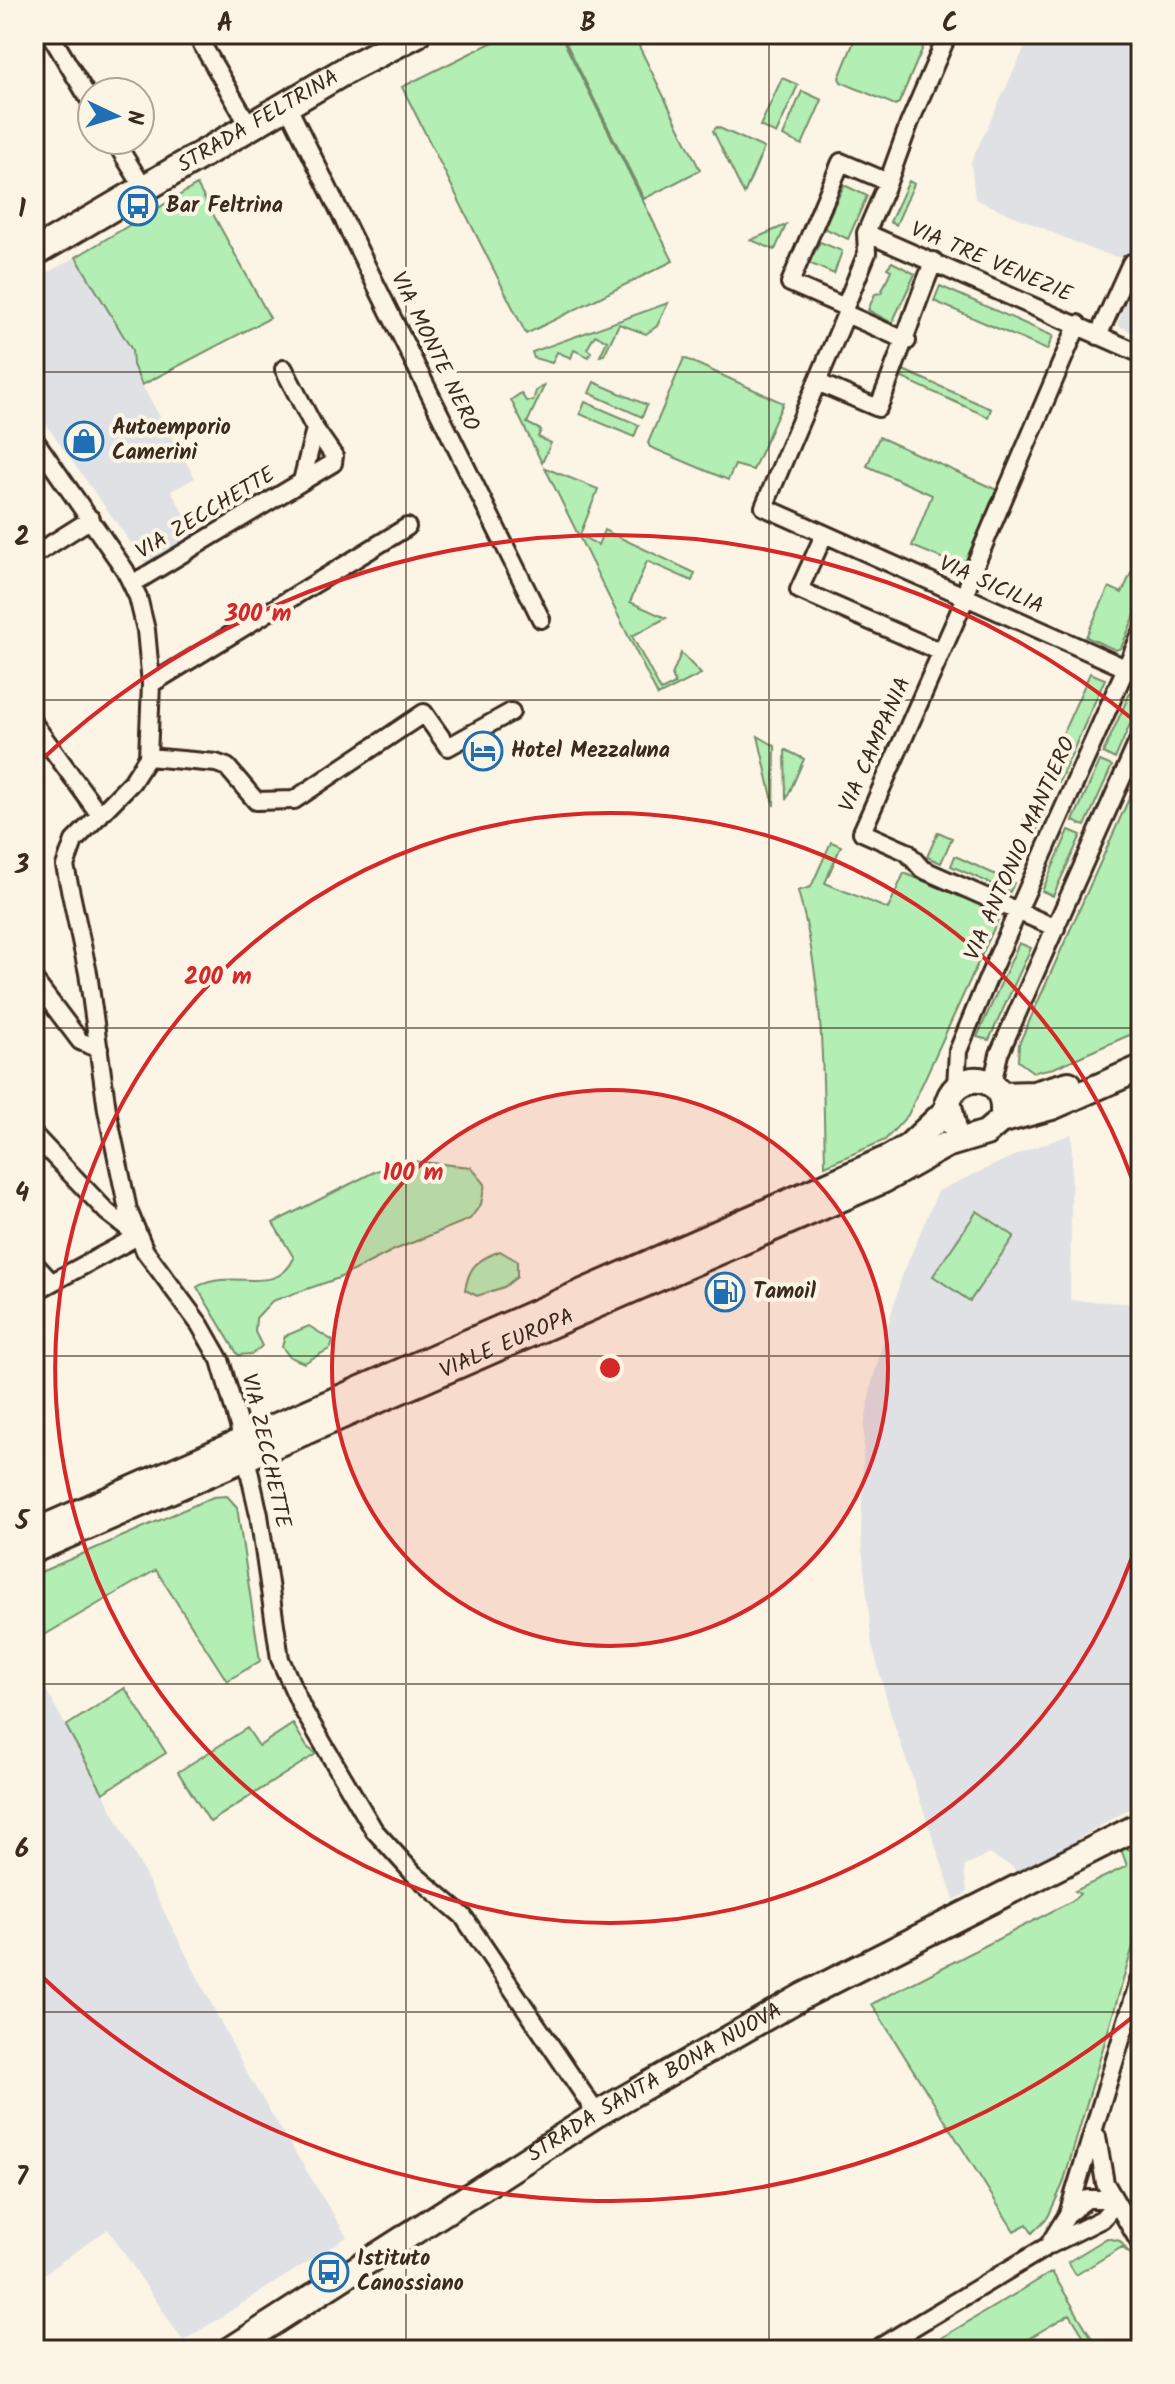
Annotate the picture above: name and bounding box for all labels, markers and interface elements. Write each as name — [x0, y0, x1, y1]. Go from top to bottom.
text: A — [217, 3, 233, 45]
text: B — [580, 3, 596, 45]
text: C — [942, 3, 958, 45]
street label: STRADA FELTRINA — [171, 60, 346, 183]
north arrow — [76, 76, 156, 156]
text: N — [116, 109, 151, 125]
bus stop icon: Bar Feltrina — [117, 185, 159, 227]
text: 1 — [18, 189, 26, 231]
place label: Bar Feltrina — [166, 189, 283, 224]
street label: VIA TRE VENEZIE — [905, 213, 1078, 313]
street label: VIA MONTE NERO — [380, 266, 488, 438]
place label: Autoemporio Camerini — [112, 411, 231, 471]
shop icon: Autoemporio Camerini — [63, 420, 105, 462]
street label: VIA ZECCHETTE — [129, 458, 284, 570]
text: 2 — [14, 517, 30, 559]
street label: VIA SICILIA — [933, 547, 1049, 625]
text: 300 m — [224, 595, 291, 634]
street label: VIA CAMPANIA — [831, 672, 921, 818]
hotel icon: Hotel Mezzaluna — [462, 730, 504, 772]
street label: VIA ANTONIO MANTIERO — [956, 731, 1086, 967]
place label: Hotel Mezzaluna — [511, 734, 670, 769]
text: 3 — [14, 845, 29, 887]
text: 200 m — [184, 958, 252, 997]
text: 100 m — [383, 1154, 443, 1193]
text: 4 — [15, 1173, 29, 1215]
fuel station icon: Tamoil — [704, 1271, 746, 1313]
place label: Tamoil — [753, 1275, 816, 1310]
street label: VIALE EUROPA — [434, 1299, 580, 1389]
centre of rings — [596, 1354, 624, 1382]
street label: VIA ZECCHETTE — [230, 1370, 300, 1533]
text: 5 — [14, 1501, 30, 1543]
text: 6 — [15, 1829, 29, 1871]
street label: STRADA SANTA BONA NUOVA — [520, 1994, 789, 2172]
text: 7 — [16, 2157, 29, 2199]
place label: Istituto Canossiano — [357, 2242, 464, 2302]
bus stop icon: Istituto Canossiano — [308, 2251, 350, 2293]

